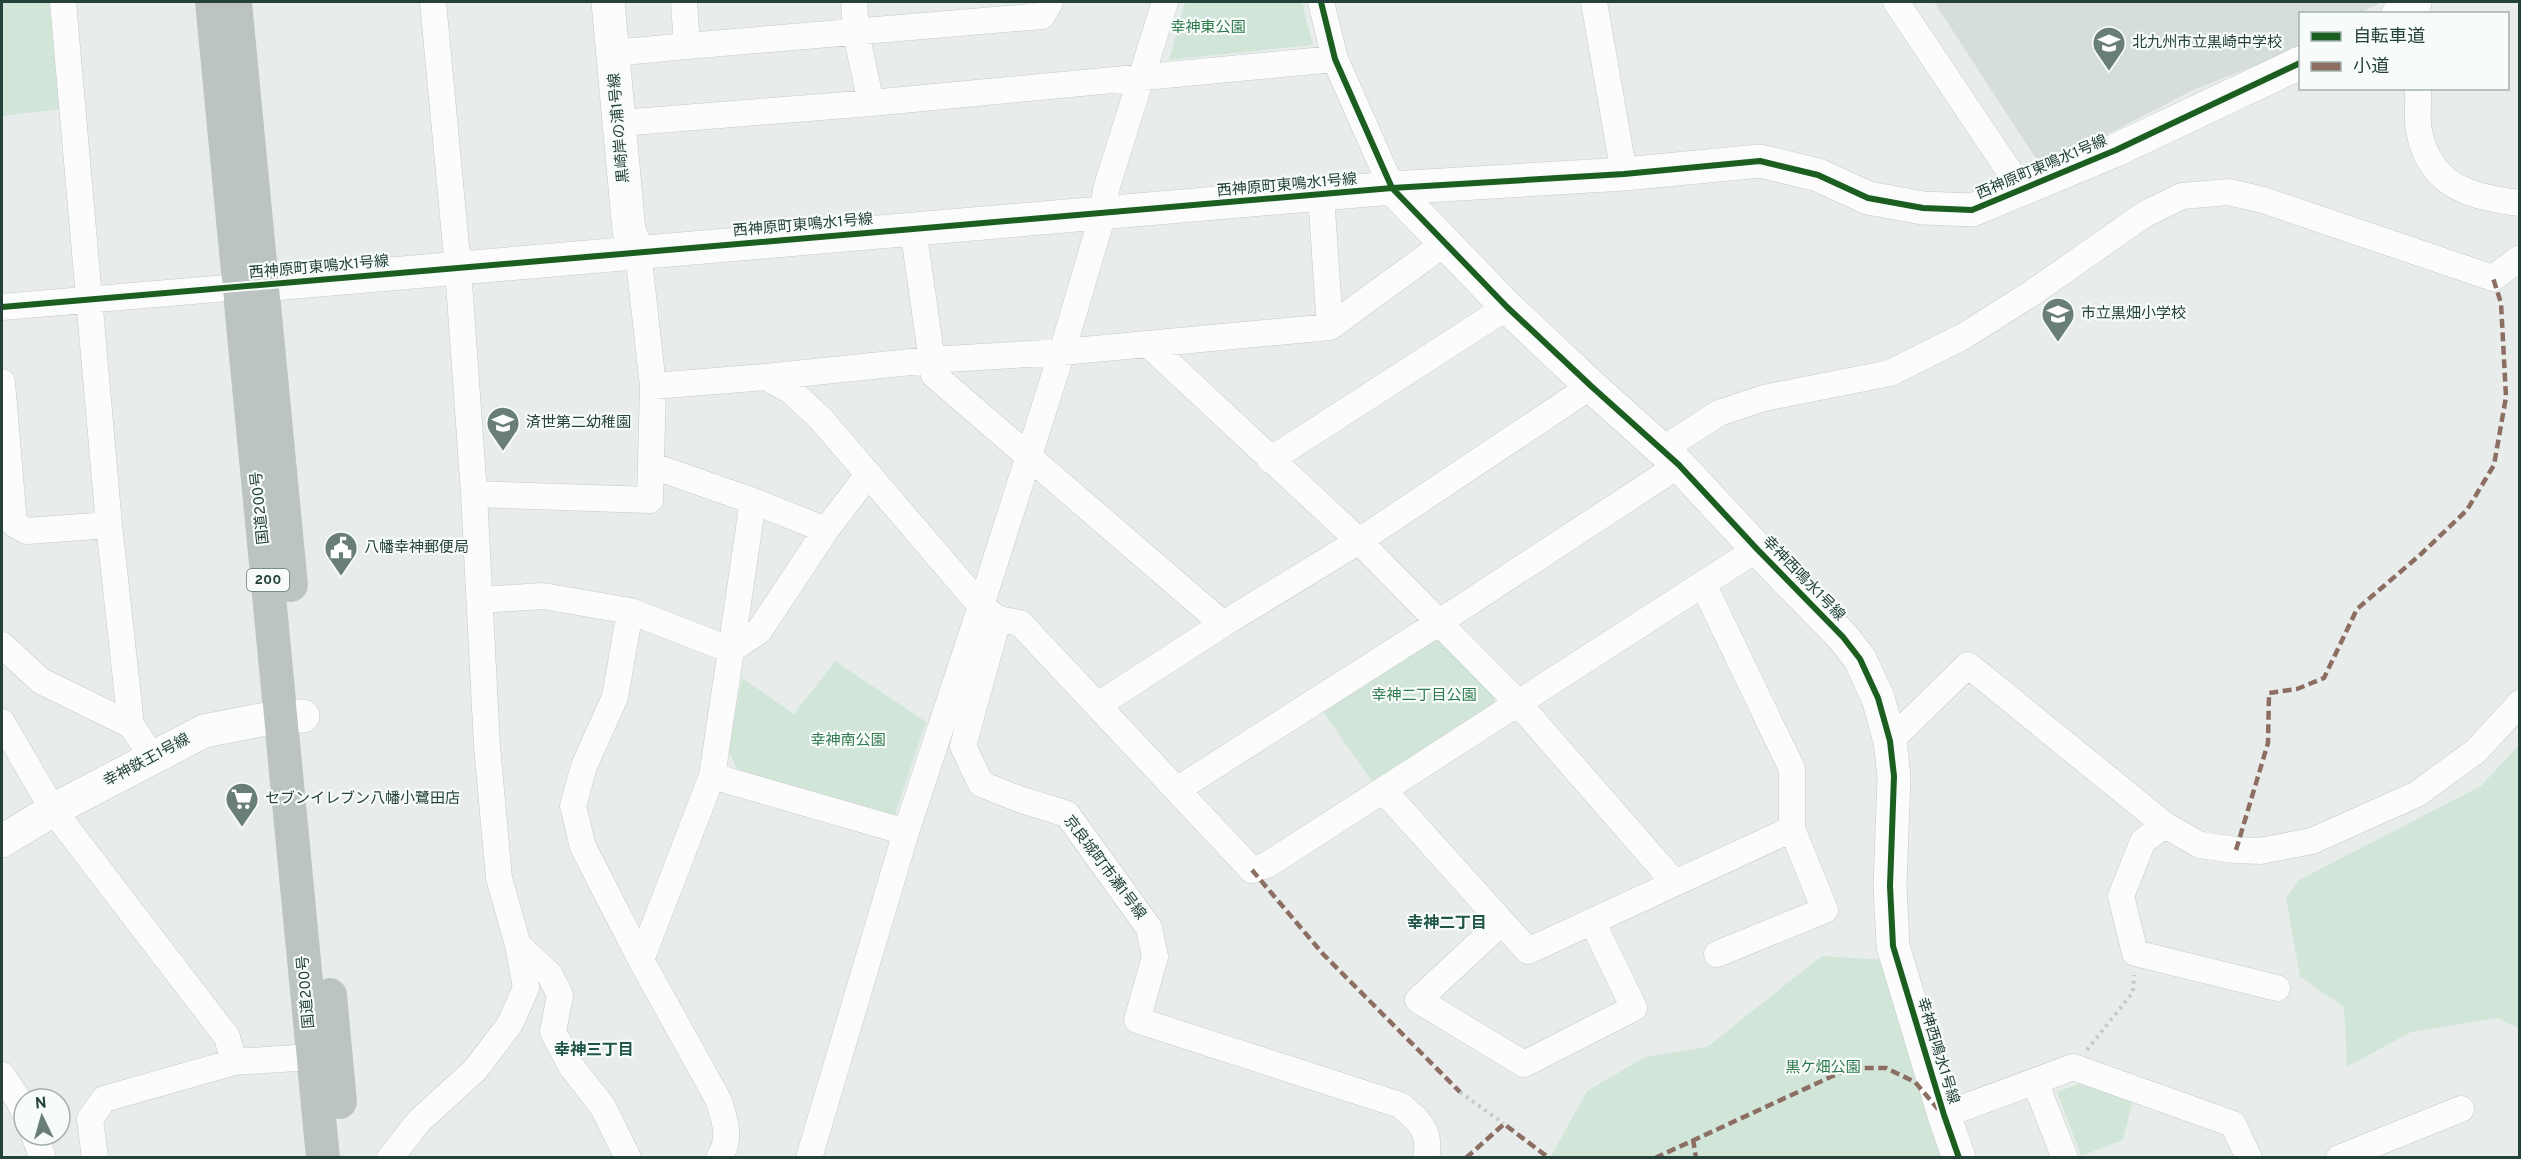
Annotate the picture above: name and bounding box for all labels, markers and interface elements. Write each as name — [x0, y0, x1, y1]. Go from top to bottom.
legend — [2299, 12, 2509, 90]
park label: 幸神東公園 — [1170, 19, 1246, 38]
school or university icon: 北九州市立黒崎中学校 — [2091, 25, 2127, 72]
text: 自転車道 — [2353, 26, 2425, 49]
place label: 北九州市立黒崎中学校 — [2132, 33, 2282, 53]
text: 小道 — [2353, 56, 2389, 79]
street label: 黒崎岸の浦1号線 — [605, 72, 634, 184]
street label: 西神原町東鳴水1号線 — [1974, 132, 2110, 204]
street label: 西神原町東鳴水1号線 — [1216, 170, 1358, 202]
street label: 西神原町東鳴水1号線 — [732, 210, 874, 242]
street label: 西神原町東鳴水1号線 — [248, 252, 390, 284]
school or university icon: 市立黒畑小学校 — [2040, 296, 2076, 343]
place label: 市立黒畑小学校 — [2081, 305, 2186, 324]
school or university icon: 済世第二幼稚園 — [485, 405, 521, 452]
place label: 済世第二幼稚園 — [526, 414, 631, 433]
street label: 国道200号 — [248, 471, 274, 545]
public building icon: 八幡幸神郵便局 — [323, 530, 359, 577]
street label: 幸神西鳴水1号線 — [1758, 533, 1848, 625]
place label: 八幡幸神郵便局 — [364, 539, 469, 558]
road number: 200 — [247, 569, 289, 591]
park label: 幸神二丁目公園 — [1371, 687, 1477, 706]
street label: 幸神鉄王1号線 — [100, 730, 194, 792]
park label: 幸神南公園 — [810, 732, 886, 751]
supermarket icon: セブンイレブン八幡小鷺田店 — [224, 781, 260, 828]
place label: セブンイレブン八幡小鷺田店 — [265, 790, 460, 809]
street label: 京良城町市瀬1号線 — [1059, 812, 1149, 924]
district label: 幸神二丁目 — [1407, 913, 1487, 934]
street label: 国道200号 — [294, 955, 320, 1029]
street label: 幸神西鳴水1号線 — [1912, 995, 1962, 1107]
district label: 幸神三丁目 — [554, 1040, 634, 1061]
park label: 黒ケ畑公園 — [1785, 1059, 1861, 1078]
north arrow — [12, 1087, 72, 1147]
text: N — [34, 1094, 47, 1115]

